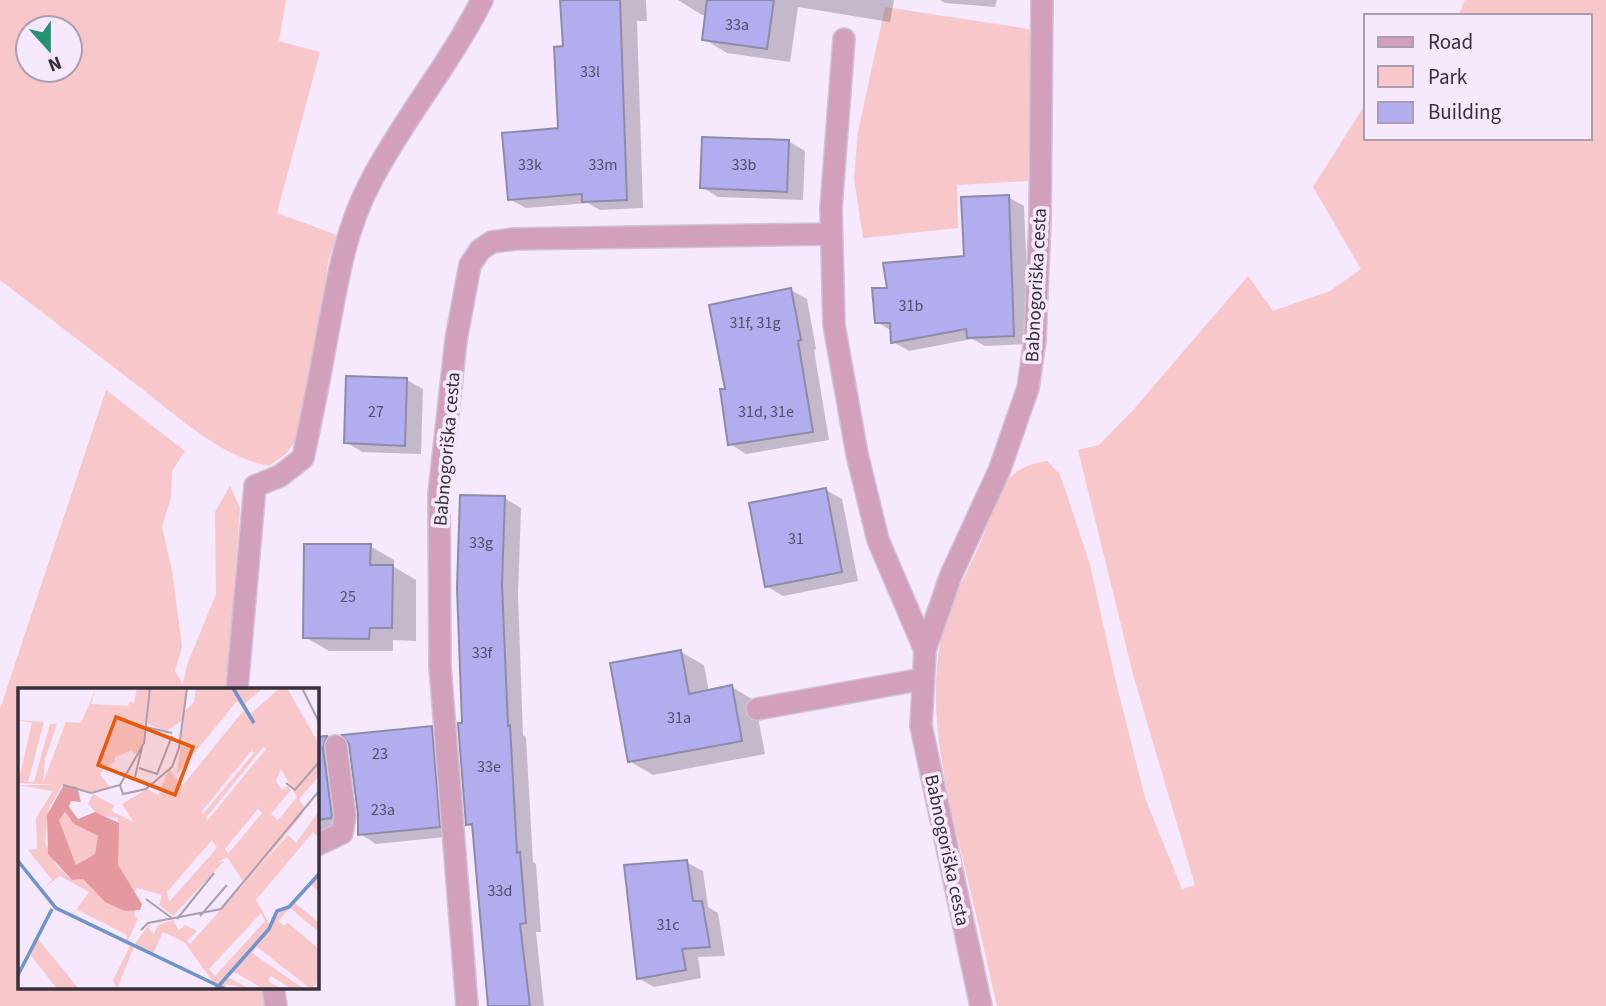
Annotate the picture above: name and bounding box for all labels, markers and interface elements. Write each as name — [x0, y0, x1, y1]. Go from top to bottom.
north arrow — [14, 14, 84, 84]
house number: 33a — [725, 14, 749, 36]
legend — [1364, 14, 1592, 140]
text: Road — [1428, 27, 1473, 57]
text: N — [44, 49, 65, 78]
house number: 33l — [580, 61, 600, 83]
text: Park — [1428, 62, 1468, 92]
text: Building — [1428, 97, 1502, 127]
house number: 33k — [518, 154, 542, 176]
house number: 33m — [588, 154, 618, 176]
house number: 33b — [732, 154, 757, 176]
street label: Babnogoriška cesta — [1019, 207, 1054, 363]
house number: 31b — [899, 295, 924, 317]
house number: 31f, 31g — [730, 312, 780, 334]
street label: Babnogoriška cesta — [427, 371, 468, 527]
house number: 27 — [368, 401, 384, 423]
house number: 31d, 31e — [738, 401, 794, 423]
house number: 31 — [788, 528, 804, 550]
house number: 33g — [469, 532, 493, 554]
house number: 25 — [340, 586, 356, 608]
house number: 33f — [472, 642, 494, 664]
inset map — [18, 688, 318, 988]
house number: 31a — [667, 707, 691, 729]
house number: 23 — [372, 743, 388, 765]
house number: 33e — [477, 756, 501, 778]
street label: Babnogoriška cesta — [917, 772, 976, 929]
house number: 23a — [371, 799, 395, 821]
house number: 33d — [488, 880, 512, 902]
house number: 31c — [656, 914, 680, 936]

